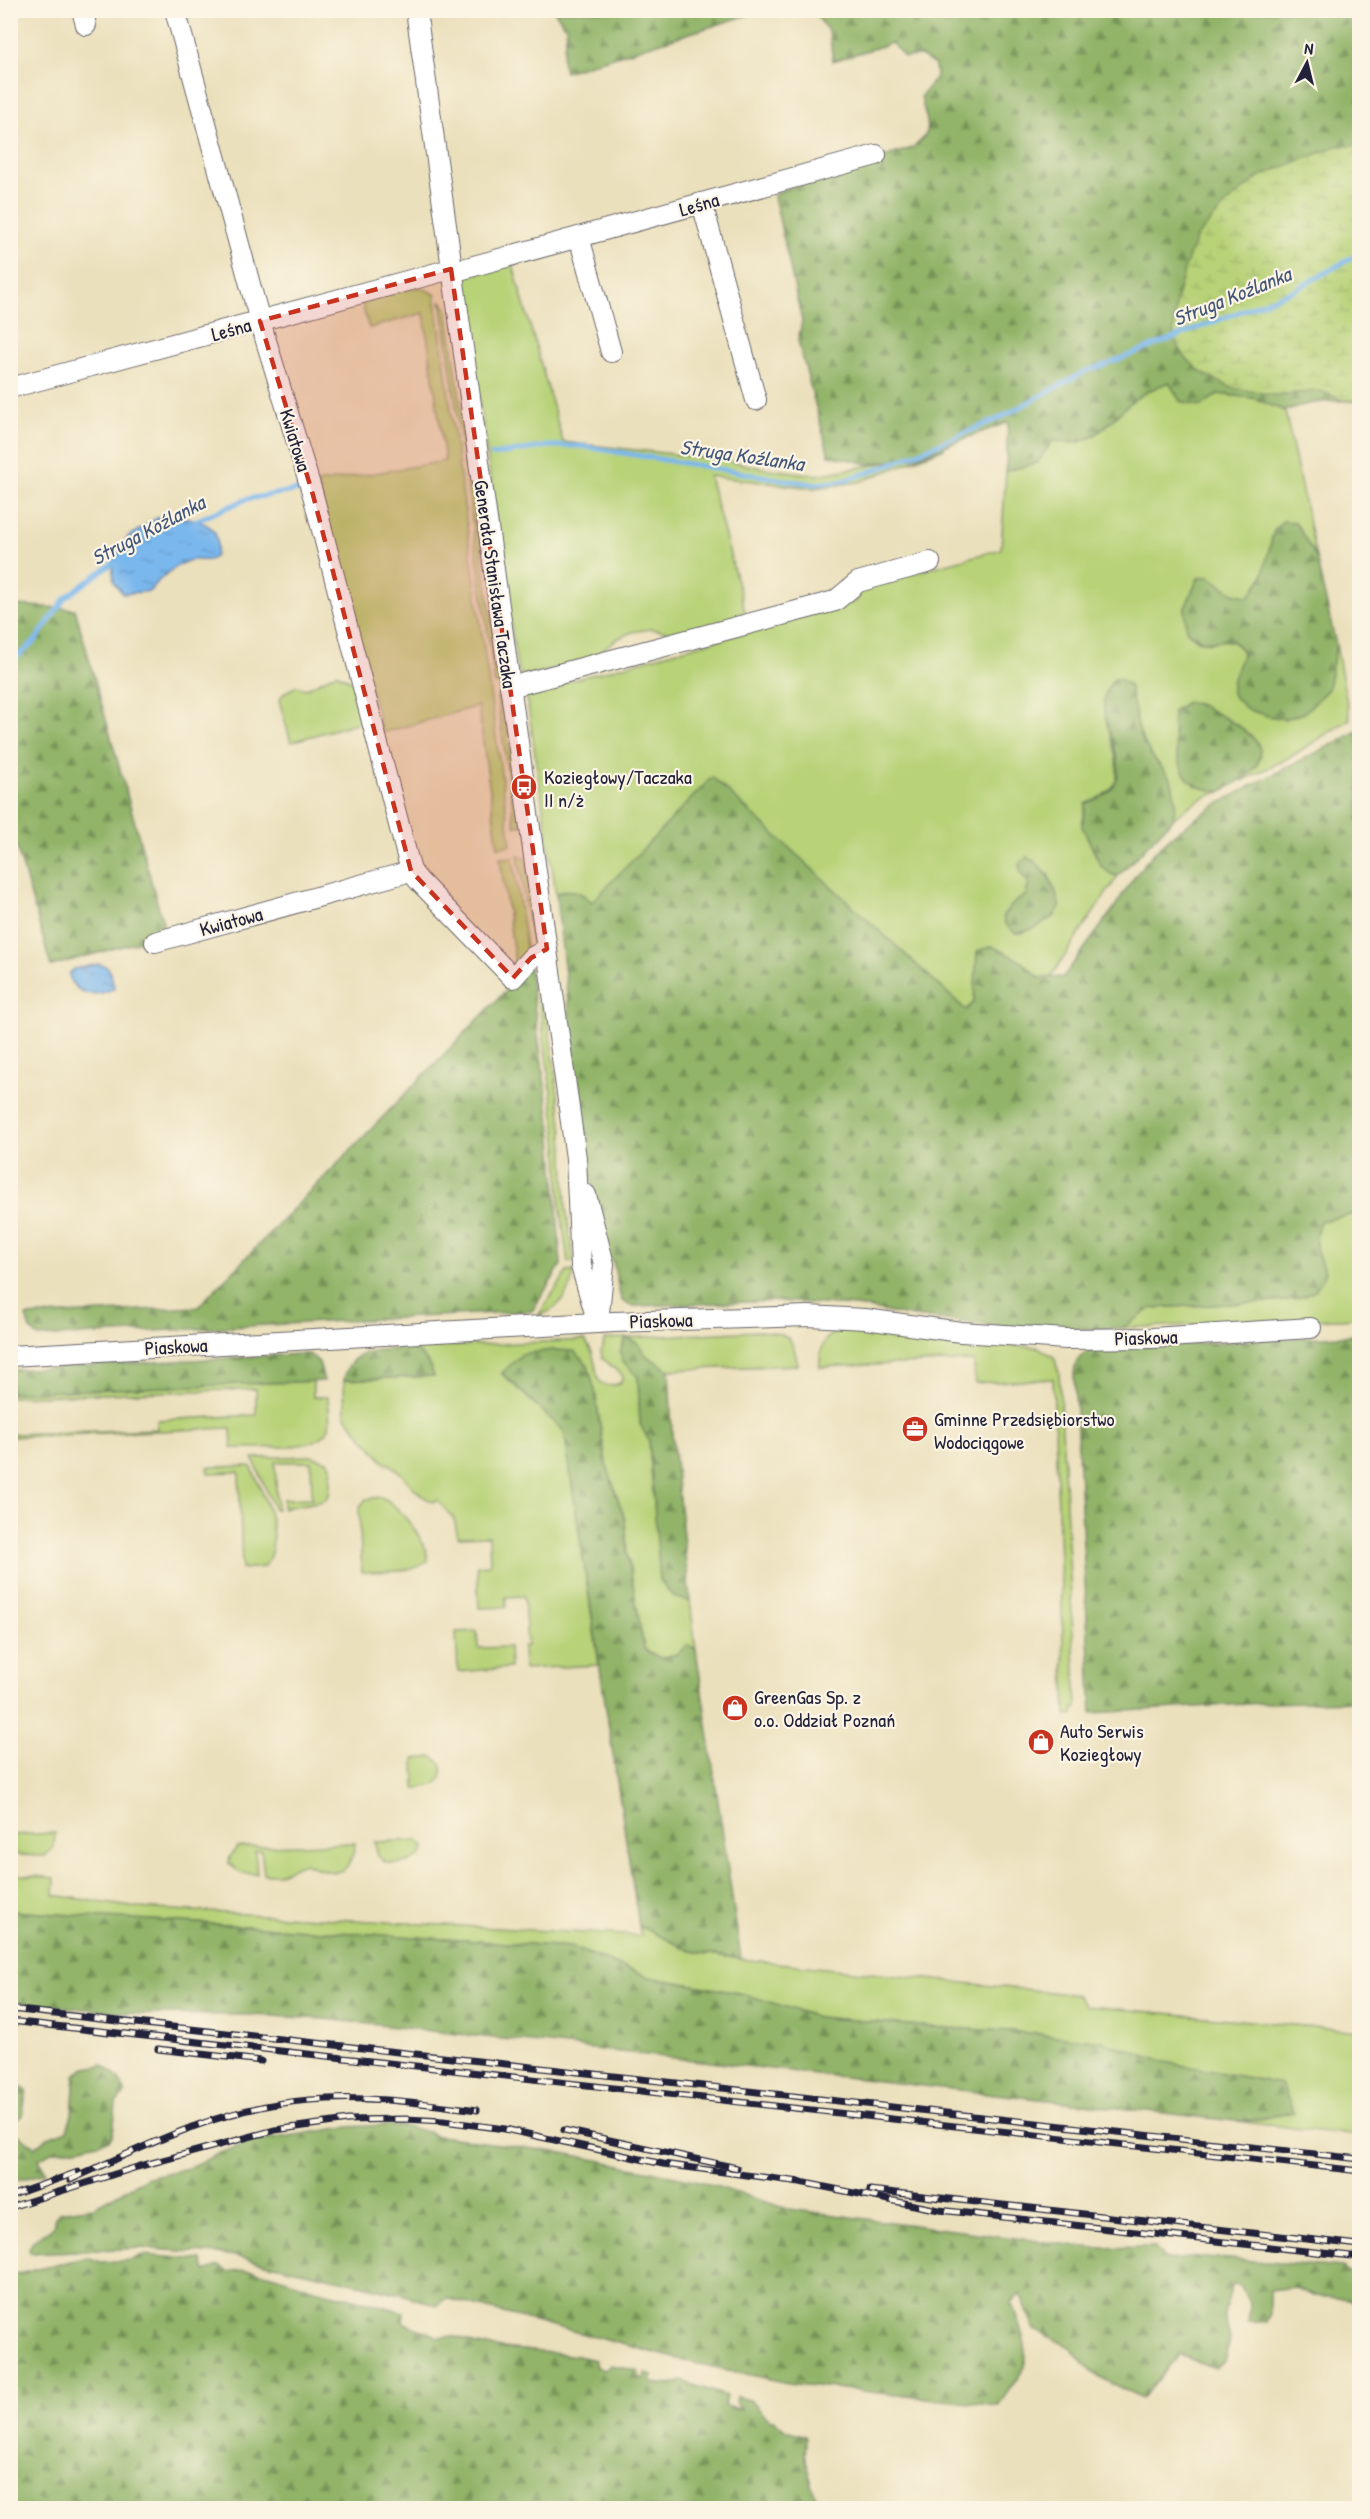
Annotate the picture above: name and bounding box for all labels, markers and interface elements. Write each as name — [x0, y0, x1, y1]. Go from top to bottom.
north arrow — [1277, 33, 1337, 93]
text: N — [1303, 37, 1315, 60]
street label: Leśna — [676, 185, 722, 222]
water label: Struga Koźlanka — [1169, 258, 1298, 333]
street label: Leśna — [208, 311, 254, 347]
street label: Kwiatowa — [274, 405, 318, 475]
water label: Struga Koźlanka — [678, 432, 808, 478]
street label: Generała Stanisława Taczaka — [468, 478, 524, 690]
water label: Struga Koźlanka — [86, 487, 212, 572]
place label: Koziegłowy/Taczaka II n/ż — [544, 763, 692, 813]
bus stop icon: Koziegłowy/Taczaka II n/ż — [509, 772, 539, 802]
street label: Kwiatowa — [197, 900, 266, 942]
street label: Piaskowa — [629, 1305, 693, 1335]
street label: Piaskowa — [1114, 1322, 1178, 1352]
street label: Piaskowa — [144, 1331, 208, 1361]
place label: Gminne Przedsiębiorstwo Wodociągowe — [934, 1405, 1114, 1455]
office icon: Gminne Przedsiębiorstwo Wodociągowe — [900, 1414, 930, 1444]
place label: GreenGas Sp. z o.o. Oddział Poznań — [754, 1683, 895, 1733]
shop icon: GreenGas Sp. z o.o. Oddział Poznań — [720, 1693, 750, 1723]
place label: Auto Serwis Koziegłowy — [1060, 1717, 1144, 1767]
shop icon: Auto Serwis Koziegłowy — [1026, 1727, 1056, 1757]

